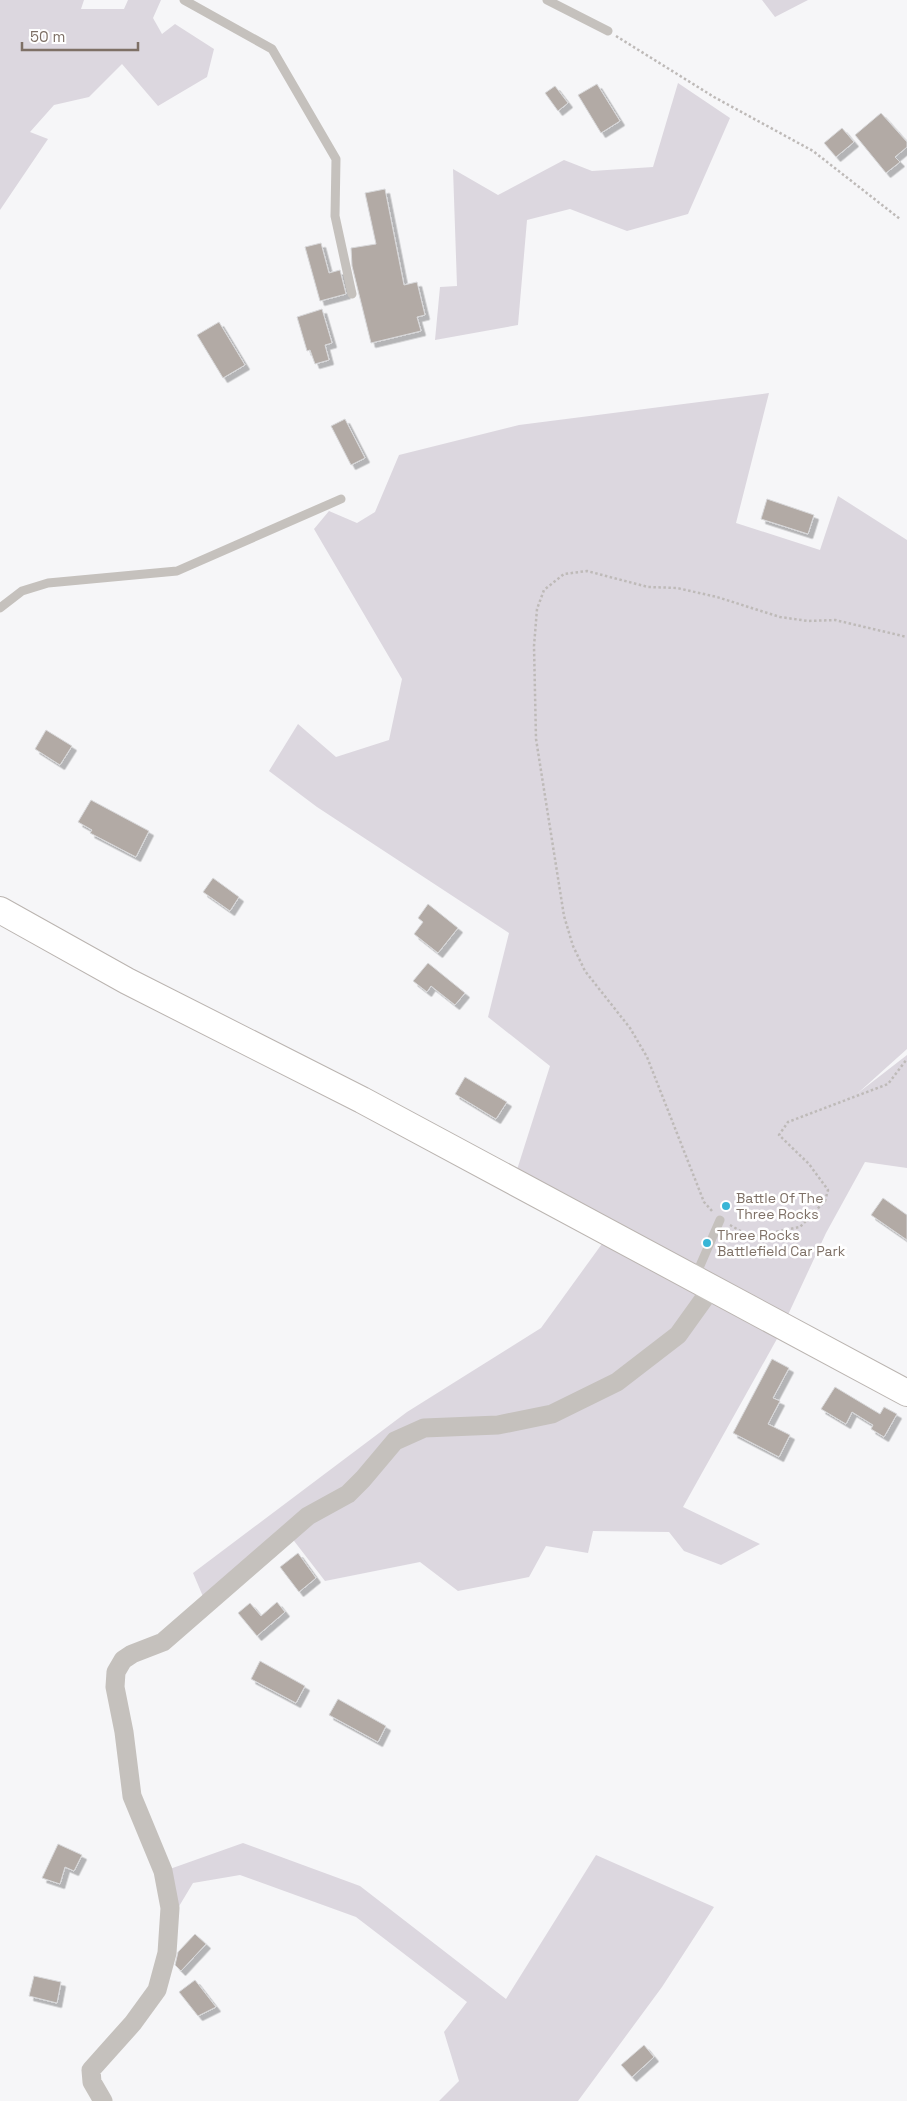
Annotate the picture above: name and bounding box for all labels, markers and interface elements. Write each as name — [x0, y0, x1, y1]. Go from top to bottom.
scale bar — [22, 20, 139, 52]
text: 50 m — [30, 27, 65, 46]
place label: Battle Of The Three Rocks — [736, 1189, 823, 1223]
marker: Battle Of The Three Rocks — [720, 1200, 732, 1212]
place label: Three Rocks Battlefield Car Park — [717, 1226, 846, 1260]
marker: Three Rocks Battlefield Car Park — [701, 1237, 713, 1249]

